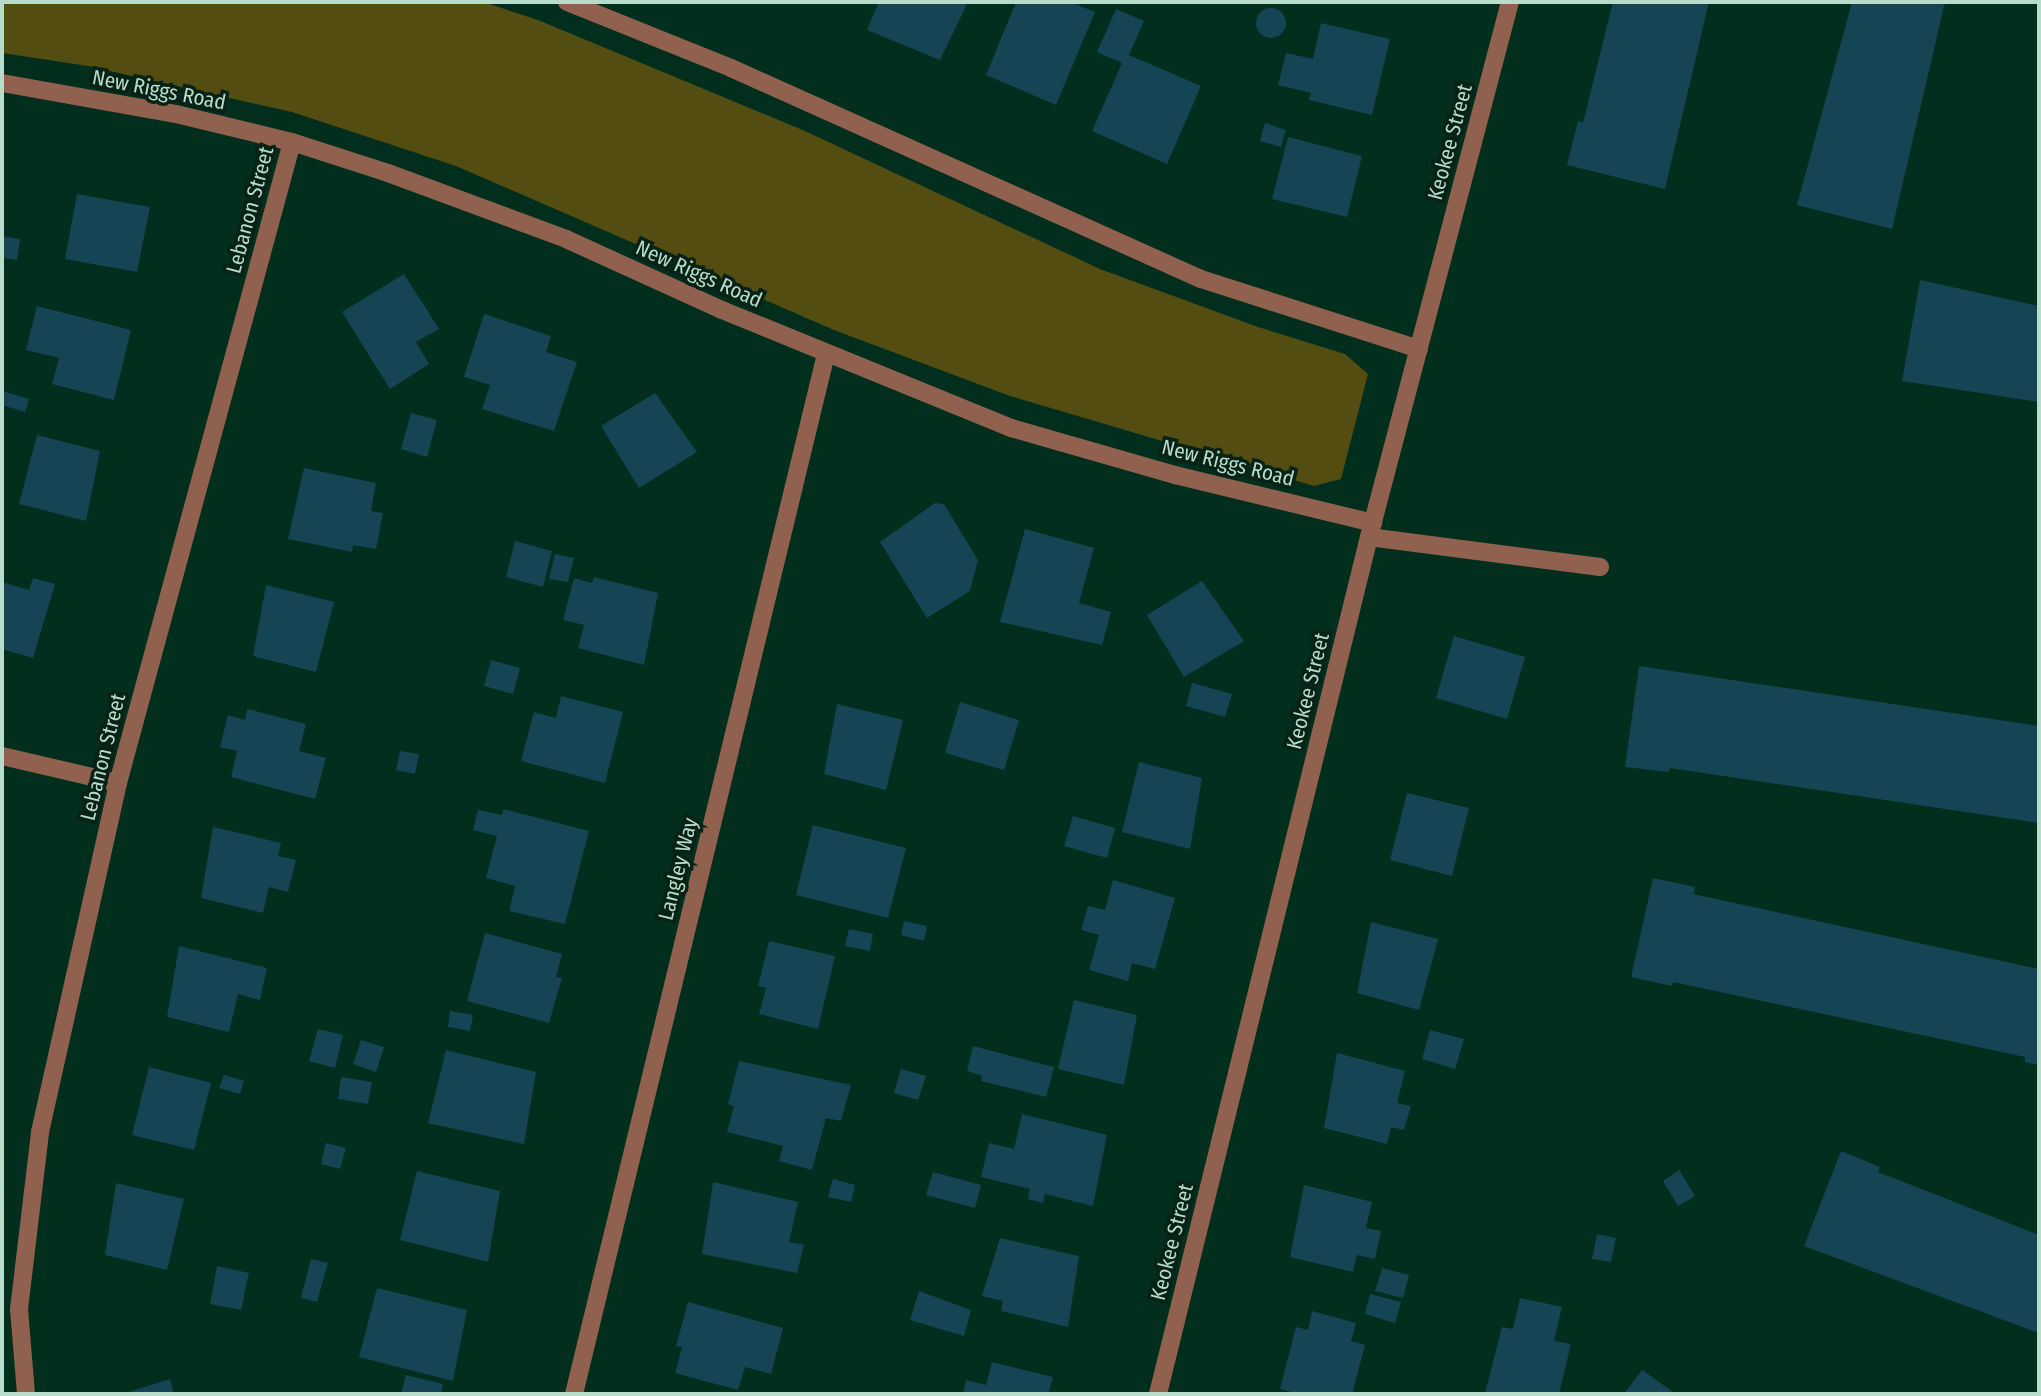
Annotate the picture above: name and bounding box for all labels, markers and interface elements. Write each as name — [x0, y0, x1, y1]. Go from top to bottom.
street label: New Riggs Road — [90, 65, 228, 115]
street label: Keokee Street — [1422, 81, 1478, 203]
street label: Lebanon Street — [221, 144, 279, 276]
street label: New Riggs Road — [632, 235, 766, 313]
street label: New Riggs Road — [1159, 434, 1297, 492]
street label: Keokee Street — [1281, 630, 1335, 752]
street label: Lebanon Street — [75, 691, 131, 823]
street label: Langley Way — [653, 815, 703, 923]
street label: Keokee Street — [1145, 1181, 1199, 1303]

